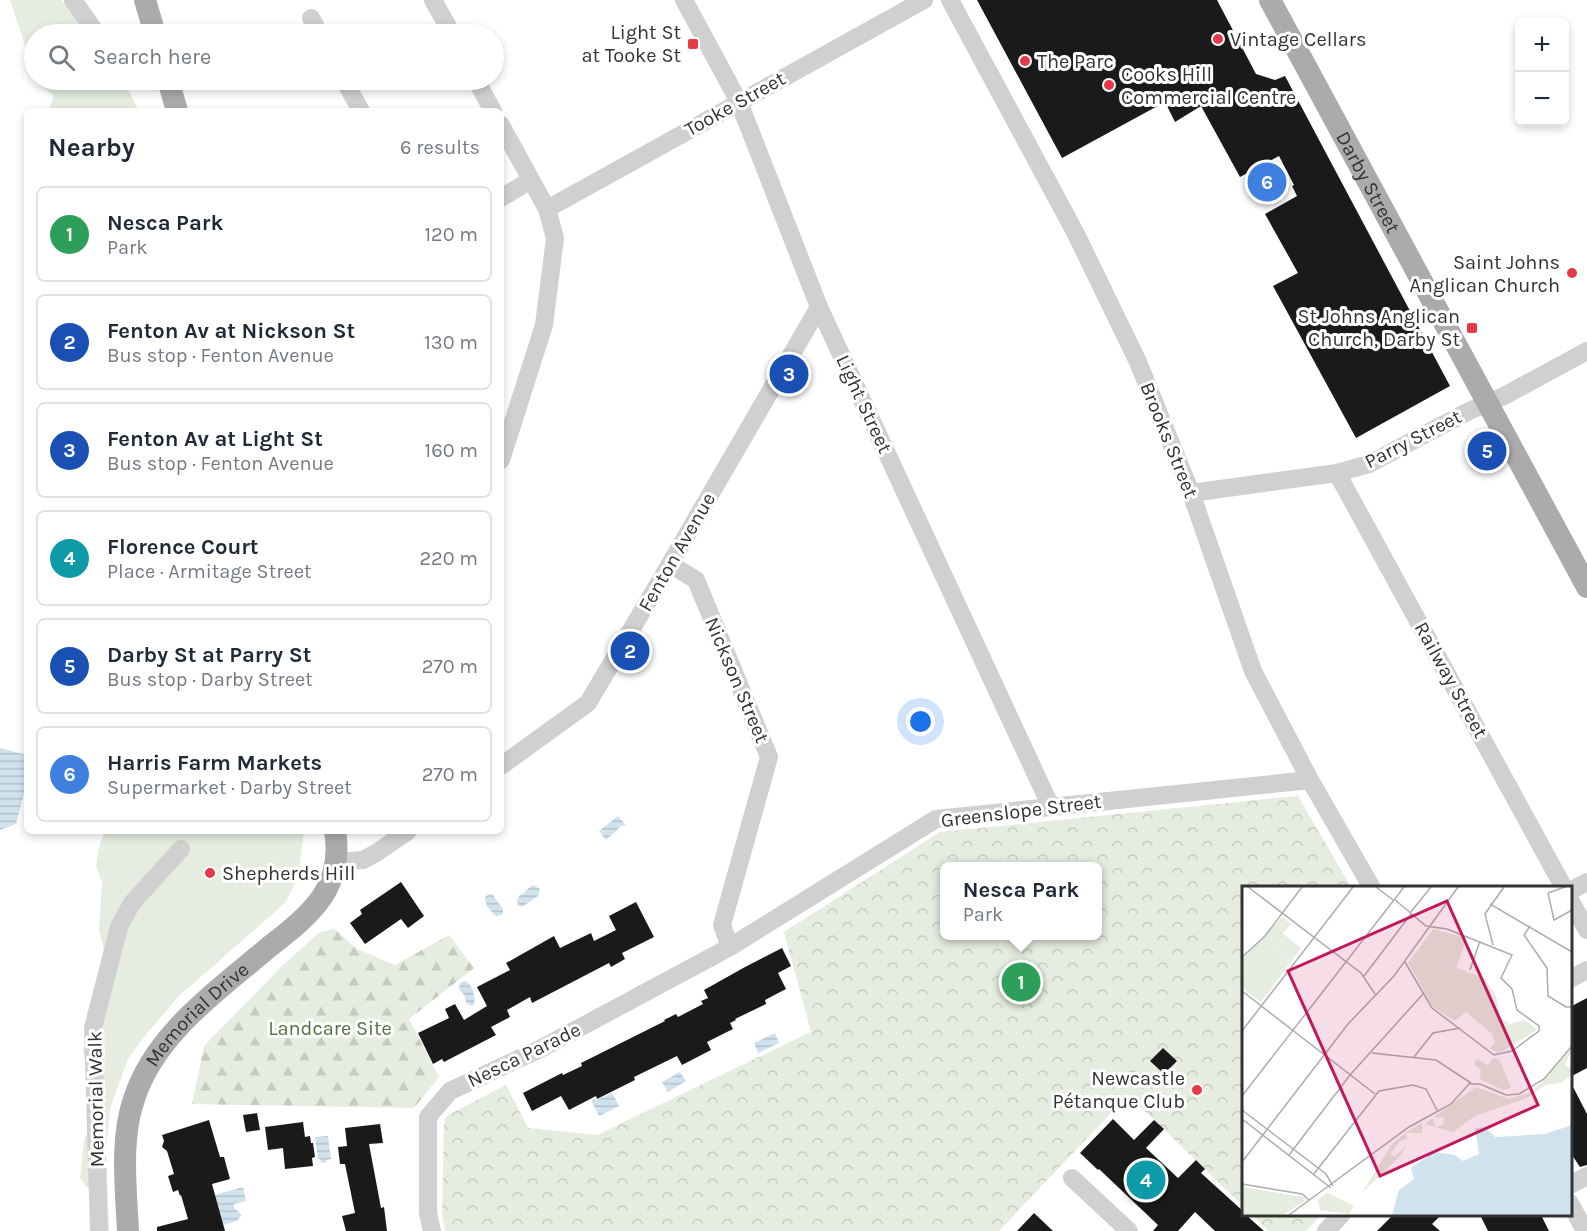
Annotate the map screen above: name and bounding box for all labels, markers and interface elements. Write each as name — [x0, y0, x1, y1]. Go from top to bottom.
map controls — [1515, 18, 1569, 126]
button: + — [1515, 18, 1569, 72]
place label: Light St at Tooke St — [582, 21, 681, 67]
search box — [24, 24, 504, 90]
place label: Vintage Cellars — [1230, 28, 1367, 51]
marker: Vintage Cellars — [1211, 32, 1225, 46]
marker: Light St at Tooke St — [686, 37, 700, 51]
icon: search — [45, 41, 78, 74]
text: Search here — [93, 44, 211, 70]
place label: The Parc — [1037, 50, 1114, 73]
marker: The Parc — [1018, 54, 1032, 68]
place label: Cooks Hill Commercial Centre — [1121, 63, 1296, 109]
street label: Tooke Street — [681, 67, 790, 141]
button: − — [1515, 72, 1569, 126]
marker: Cooks Hill Commercial Centre — [1102, 78, 1116, 92]
street label: Darby Street — [1332, 127, 1405, 237]
text: Nearby — [48, 132, 135, 163]
text: 6 results — [400, 136, 480, 159]
pin: 6 — [1248, 160, 1286, 204]
text: Nesca Park — [107, 210, 223, 236]
text: 1 — [66, 223, 73, 246]
text: 120 m — [424, 223, 478, 246]
text: Park — [107, 236, 148, 259]
place label: Saint Johns Anglican Church — [1409, 251, 1560, 297]
marker: Saint Johns Anglican Church — [1565, 266, 1579, 280]
place label: St Johns Anglican Church, Darby St — [1297, 305, 1460, 351]
text: Fenton Av at Nickson St — [107, 318, 355, 344]
marker: St Johns Anglican Church, Darby St — [1465, 321, 1479, 335]
text: 2 — [63, 331, 76, 354]
text: 130 m — [424, 331, 478, 354]
text: Bus stop · Fenton Avenue — [107, 344, 334, 367]
street label: Light Street — [831, 351, 897, 457]
pin: 3 — [770, 352, 808, 397]
street label: Brooks Street — [1135, 379, 1203, 502]
street label: Parry Street — [1361, 405, 1466, 473]
text: Fenton Av at Light St — [107, 426, 323, 452]
pin: 5 — [1468, 428, 1506, 474]
text: 3 — [63, 439, 76, 462]
text: 160 m — [425, 439, 478, 462]
text: Bus stop · Fenton Avenue — [107, 452, 334, 475]
street label: Fenton Avenue — [634, 489, 720, 615]
text: Florence Court — [107, 534, 259, 560]
text: 4 — [64, 547, 75, 570]
text: 220 m — [419, 547, 478, 570]
text: Place · Armitage Street — [107, 560, 311, 583]
street label: Nickson Street — [700, 614, 774, 747]
street label: Railway Street — [1410, 618, 1493, 743]
pin: 2 — [610, 628, 650, 674]
text: Darby St at Parry St — [107, 642, 311, 668]
text: 5 — [64, 655, 75, 678]
text: 270 m — [422, 655, 478, 678]
text: Bus stop · Darby Street — [107, 668, 313, 691]
your location — [906, 707, 935, 736]
text: Harris Farm Markets — [107, 750, 322, 776]
text: 6 — [63, 763, 76, 786]
text: 270 m — [422, 763, 478, 786]
text: Supermarket · Darby Street — [107, 776, 352, 799]
street label: Greenslope Street — [940, 790, 1103, 832]
place label: Shepherds Hill — [222, 862, 355, 885]
popup — [940, 862, 1102, 940]
marker: Shepherds Hill — [203, 866, 217, 880]
text: Nesca Park — [963, 877, 1079, 903]
inset map — [1242, 886, 1572, 1216]
text: Park — [963, 903, 1003, 926]
street label: Memorial Drive — [140, 957, 253, 1071]
pin: 1 — [1002, 960, 1040, 1004]
park label: Landcare Site — [268, 1017, 392, 1040]
street label: Nesca Parade — [464, 1018, 584, 1092]
street label: Memorial Walk — [83, 1031, 109, 1167]
place label: Newcastle Pétanque Club — [1052, 1067, 1185, 1113]
marker: Newcastle Pétanque Club — [1190, 1083, 1204, 1097]
pin: 4 — [1126, 1158, 1166, 1202]

